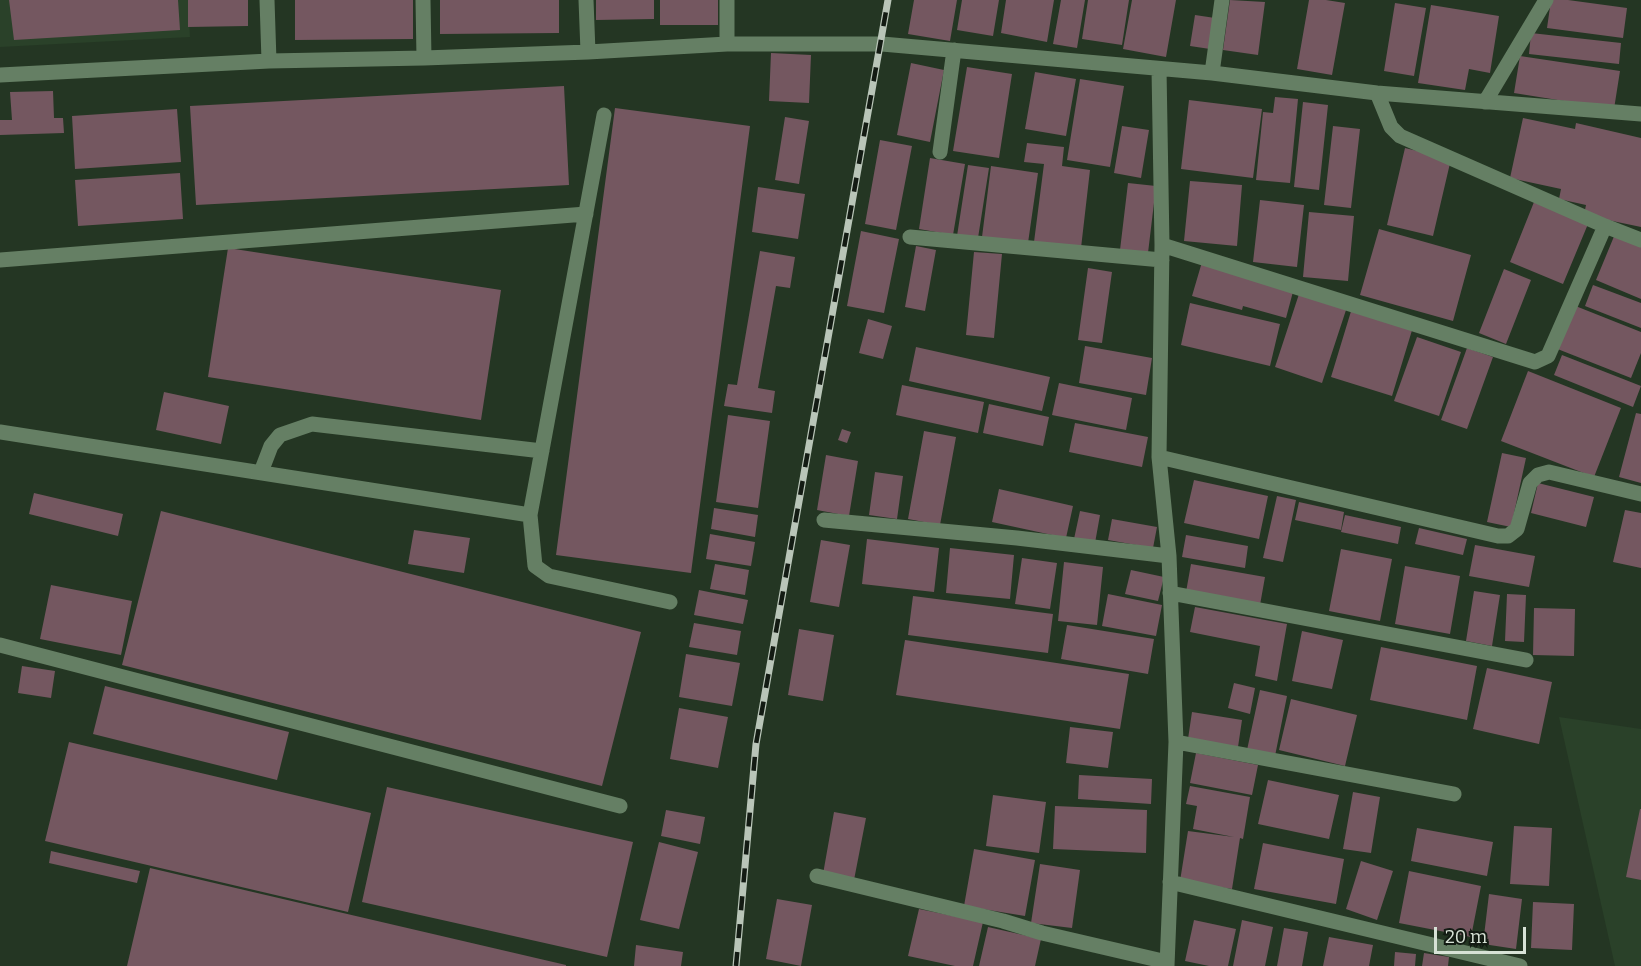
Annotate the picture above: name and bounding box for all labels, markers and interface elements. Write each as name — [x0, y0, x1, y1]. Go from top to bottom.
scale bar — [1437, 915, 1528, 953]
text: 20 m — [1445, 926, 1487, 948]

